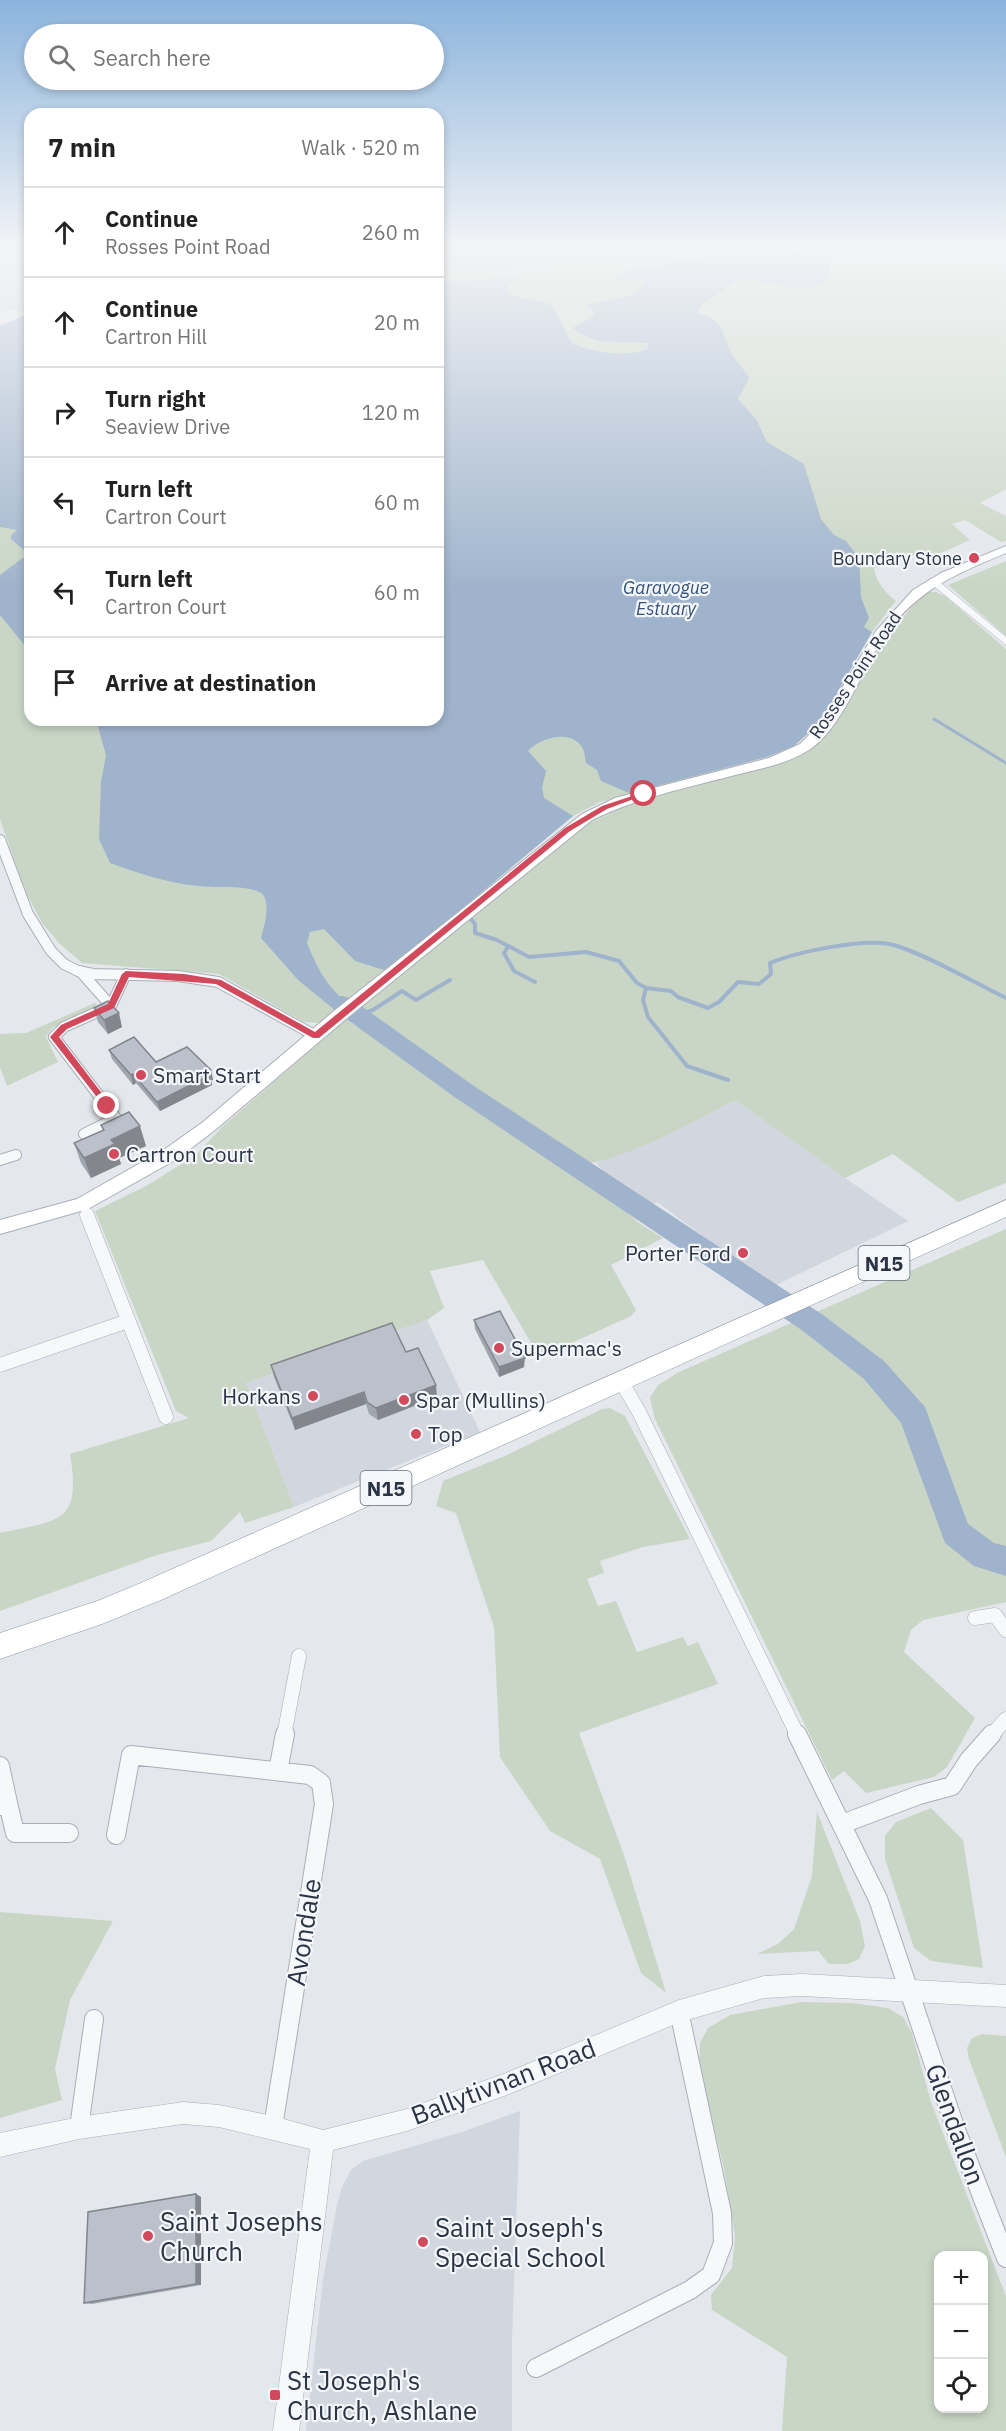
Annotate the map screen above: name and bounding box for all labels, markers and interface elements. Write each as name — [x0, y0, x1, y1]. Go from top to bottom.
search box — [24, 24, 444, 90]
icon: search — [45, 41, 78, 74]
text: Search here — [93, 43, 211, 72]
text: 7 min — [48, 130, 116, 164]
text: Walk · 520 m — [302, 134, 420, 161]
text: Continue — [105, 204, 198, 233]
icon: ahead — [48, 216, 81, 249]
text: 260 m — [362, 219, 420, 246]
text: Rosses Point Road — [105, 233, 271, 260]
text: Continue — [105, 294, 198, 323]
icon: ahead — [48, 306, 81, 339]
text: 20 m — [374, 309, 420, 336]
text: Cartron Hill — [105, 323, 207, 350]
text: Turn right — [105, 384, 206, 413]
icon: right — [48, 396, 81, 429]
text: 120 m — [362, 399, 420, 426]
text: Seaview Drive — [105, 413, 230, 440]
text: Turn left — [105, 474, 193, 503]
icon: left — [48, 486, 81, 519]
text: 60 m — [374, 489, 420, 516]
text: Cartron Court — [105, 503, 226, 530]
place label: Boundary Stone — [833, 547, 962, 570]
marker: Boundary Stone — [967, 551, 981, 565]
text: Turn left — [105, 564, 193, 593]
icon: left — [48, 576, 81, 609]
water label: Garavogue Estuary — [623, 576, 709, 620]
text: 60 m — [374, 579, 420, 606]
text: Cartron Court — [105, 593, 226, 620]
street label: Rosses Point Road — [804, 607, 906, 743]
icon: arrive — [48, 666, 81, 699]
text: Arrive at destination — [105, 668, 316, 697]
route start — [630, 780, 656, 806]
place label: Smart Start — [153, 1061, 261, 1089]
marker: Smart Start — [134, 1068, 148, 1082]
route end — [93, 1092, 119, 1118]
place label: Cartron Court — [126, 1140, 254, 1168]
marker: Cartron Court — [107, 1147, 121, 1161]
place label: Porter Ford — [625, 1239, 731, 1267]
marker: Porter Ford — [736, 1246, 750, 1260]
road number: N15 — [858, 1246, 910, 1280]
place label: Supermac's — [511, 1334, 622, 1362]
marker: Supermac's — [492, 1341, 506, 1355]
place label: Horkans — [222, 1382, 301, 1410]
place label: Spar (Mullins) — [416, 1386, 546, 1414]
marker: Horkans — [306, 1389, 320, 1403]
marker: Spar (Mullins) — [397, 1393, 411, 1407]
place label: Top — [428, 1420, 463, 1448]
marker: Top — [409, 1427, 423, 1441]
road number: N15 — [360, 1471, 412, 1505]
street label: Avondale — [278, 1876, 328, 1988]
street label: Ballytivnan Road — [406, 2030, 600, 2132]
street label: Glendallon — [918, 2059, 994, 2189]
place label: Saint Josephs Church — [160, 2204, 323, 2268]
place label: Saint Joseph's Special School — [435, 2210, 605, 2274]
marker: Saint Josephs Church — [141, 2229, 155, 2243]
marker: Saint Joseph's Special School — [416, 2235, 430, 2249]
map controls — [934, 2251, 988, 2413]
button: + — [934, 2251, 988, 2305]
button: − — [934, 2305, 988, 2359]
button: locate — [934, 2359, 988, 2413]
place label: St Joseph's Church, Ashlane — [287, 2363, 477, 2427]
marker: St Joseph's Church, Ashlane — [268, 2388, 282, 2402]

